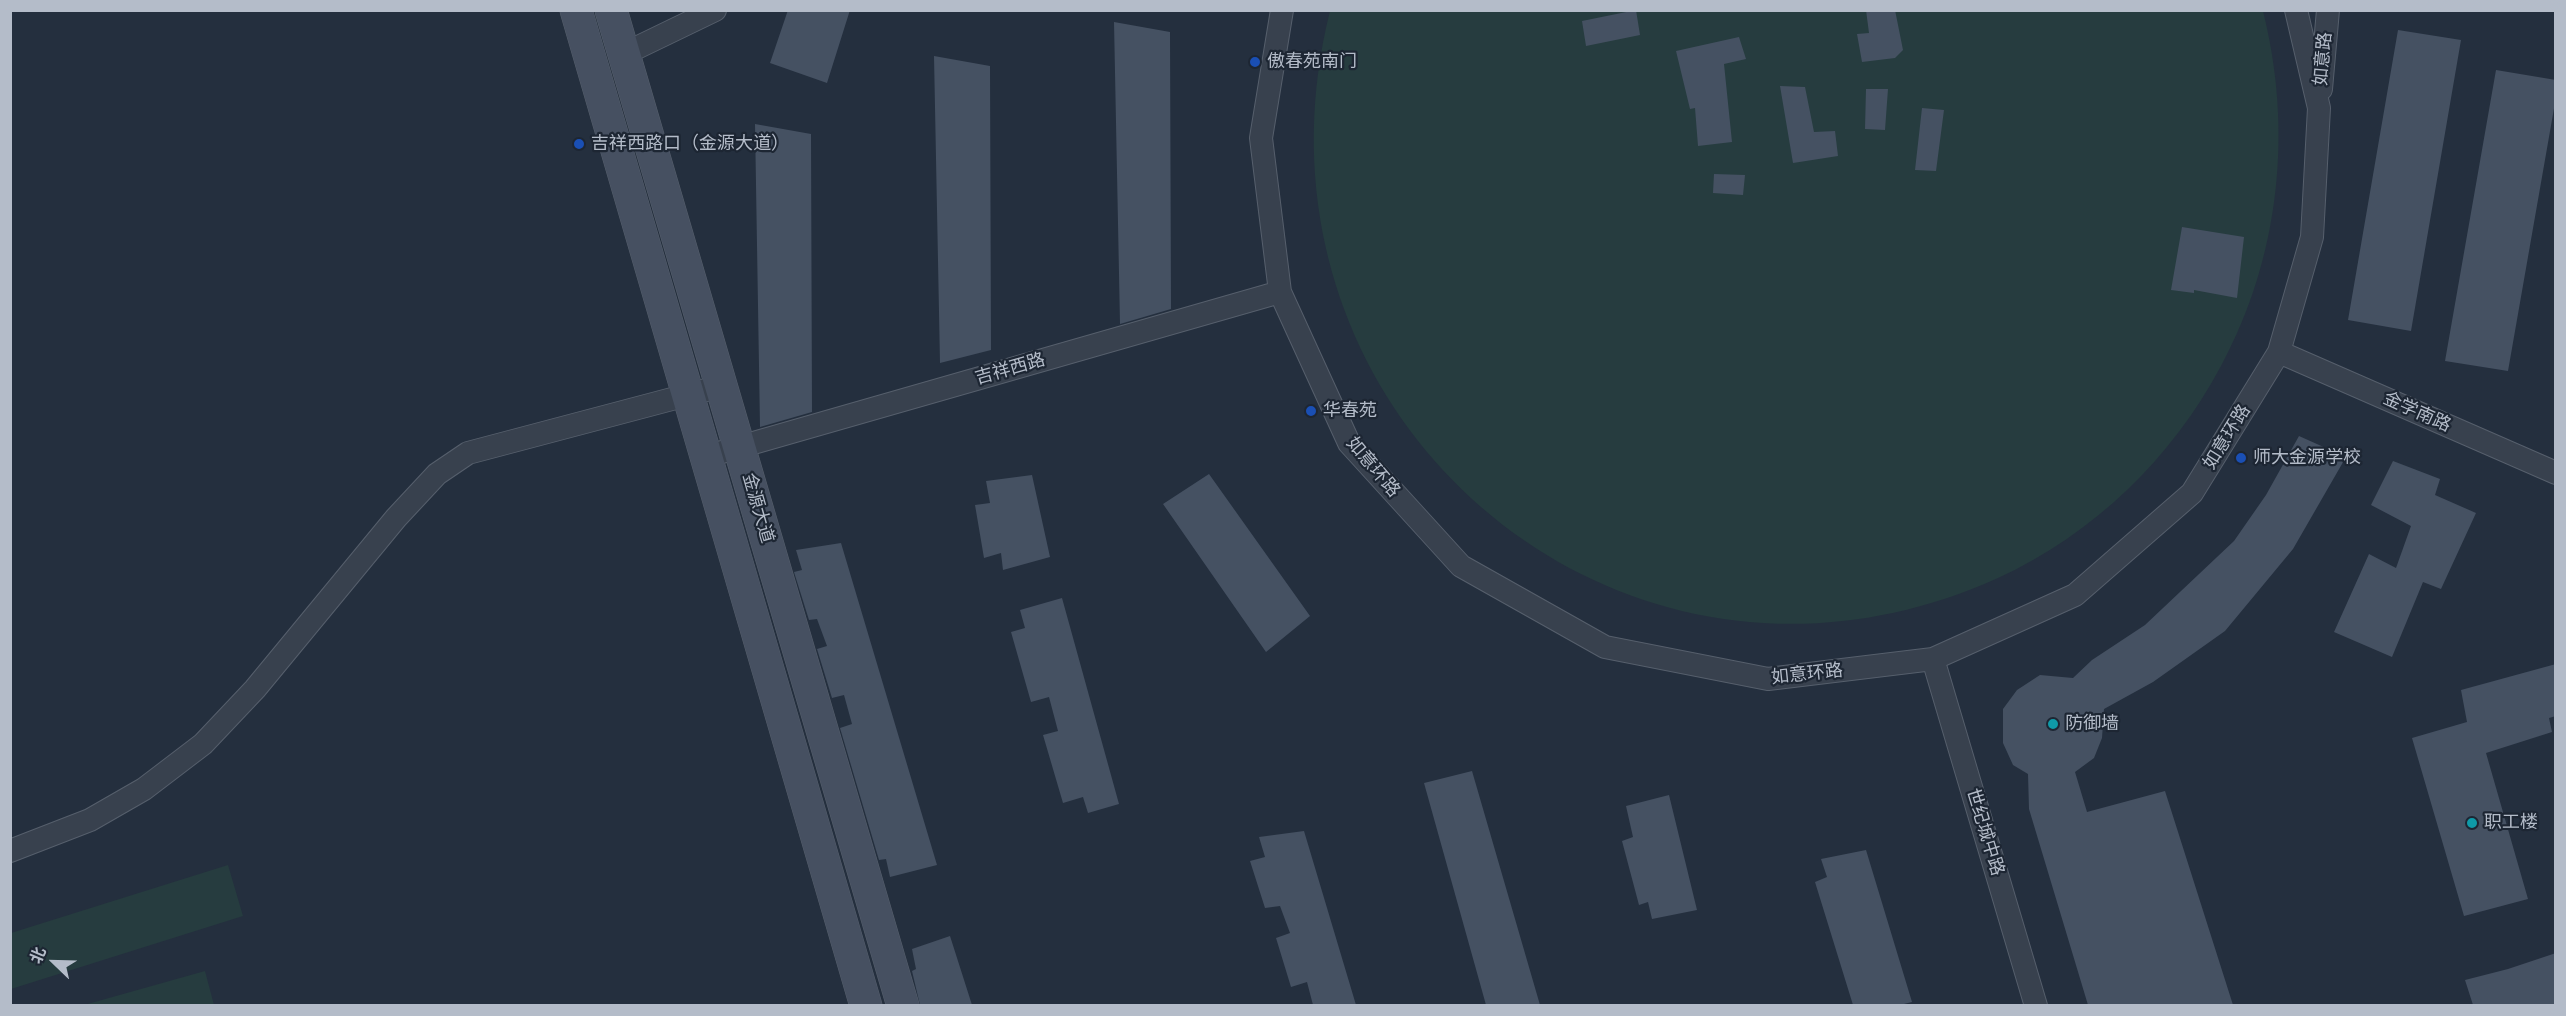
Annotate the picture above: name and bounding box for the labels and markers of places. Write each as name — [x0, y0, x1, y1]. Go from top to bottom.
place label: 傲春苑南门 — [1267, 51, 1357, 73]
marker: 傲春苑南门 — [1248, 55, 1262, 69]
place label: 吉祥西路口（金源大道） — [591, 133, 789, 155]
marker: 吉祥西路口（金源大道） — [572, 137, 586, 151]
place label: 华春苑 — [1323, 400, 1377, 422]
marker: 华春苑 — [1304, 404, 1318, 418]
place label: 师大金源学校 — [2253, 447, 2361, 469]
marker: 师大金源学校 — [2234, 451, 2248, 465]
place label: 防御墙 — [2065, 713, 2119, 735]
marker: 防御墙 — [2046, 717, 2060, 731]
place label: 职工楼 — [2484, 812, 2538, 834]
marker: 职工楼 — [2465, 816, 2479, 830]

